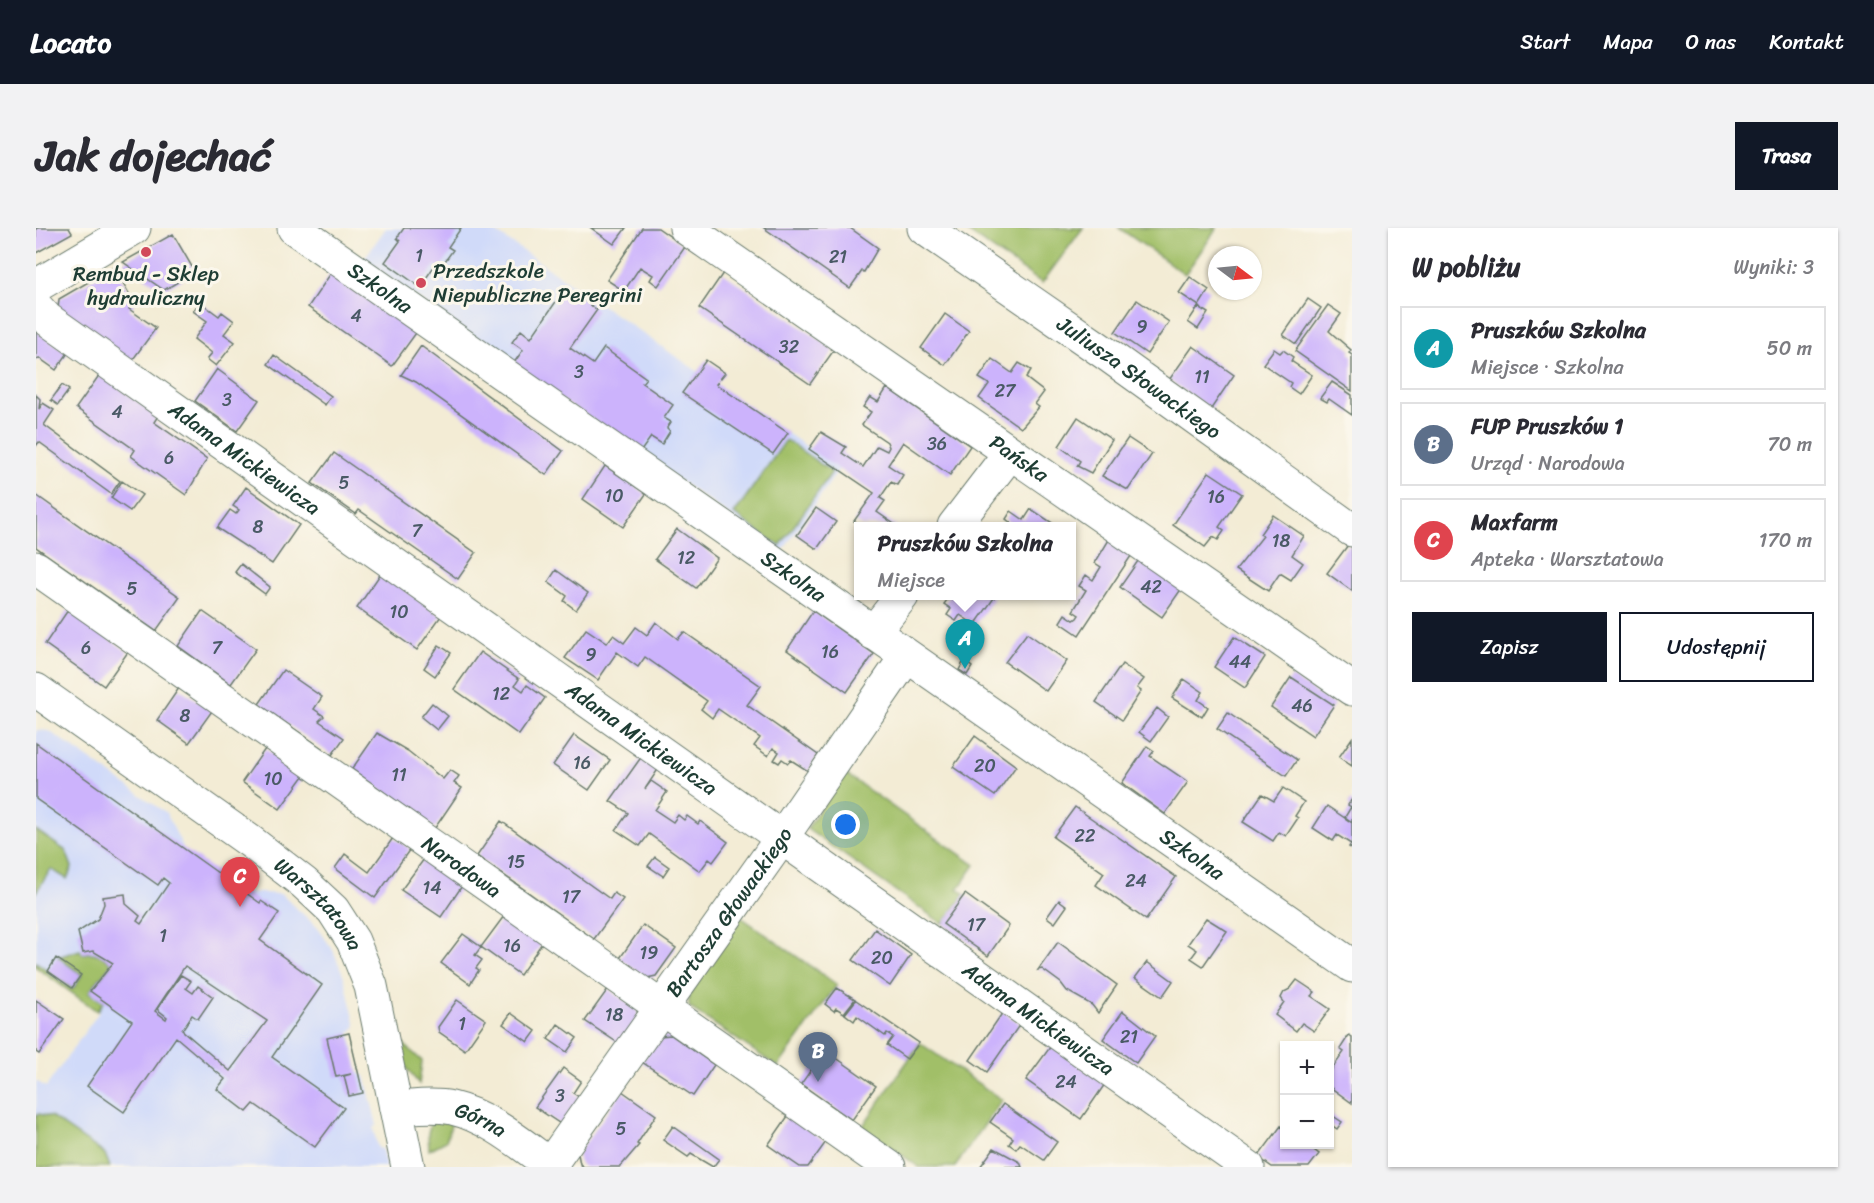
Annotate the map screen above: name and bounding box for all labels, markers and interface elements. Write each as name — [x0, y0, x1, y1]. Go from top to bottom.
text: Locato — [30, 18, 111, 67]
text: Start — [1520, 23, 1570, 61]
text: Mapa — [1603, 23, 1653, 61]
text: O nas — [1686, 23, 1736, 61]
text: Kontakt — [1769, 23, 1844, 61]
text: Jak dojechać — [36, 119, 271, 193]
button: Trasa — [1735, 122, 1838, 190]
house number: 1 — [415, 240, 423, 272]
house number: 21 — [829, 241, 847, 273]
text: W pobliżu — [1412, 244, 1521, 290]
marker: Rembud - Sklep hydrauliczny — [139, 245, 153, 259]
north arrow — [1208, 246, 1262, 300]
text: Wyniki: 3 — [1734, 250, 1814, 285]
street label: Szkolna — [339, 252, 421, 325]
place label: Przedszkole Niepubliczne Peregrini — [433, 252, 643, 314]
place label: Rembud - Sklep hydrauliczny — [73, 255, 219, 317]
marker: Przedszkole Niepubliczne Peregrini — [414, 276, 428, 290]
house number: 4 — [350, 300, 362, 332]
street label: Juliusza Słowackiego — [1048, 305, 1229, 450]
house number: 9 — [1136, 311, 1148, 343]
text: Pruszków Szkolna — [1471, 311, 1646, 350]
house number: 32 — [779, 331, 799, 363]
text: A — [1427, 331, 1440, 366]
text: 50 m — [1767, 331, 1812, 366]
text: Miejsce · Szkolna — [1471, 350, 1624, 385]
house number: 3 — [574, 356, 584, 388]
house number: 11 — [1194, 361, 1210, 393]
house number: 27 — [995, 375, 1017, 407]
house number: 3 — [222, 384, 232, 416]
street label: Adama Mickiewicza — [159, 390, 329, 526]
house number: 4 — [111, 396, 123, 428]
text: FUP Pruszków 1 — [1471, 407, 1623, 446]
street label: Pańska — [981, 424, 1057, 493]
text: B — [1427, 427, 1440, 462]
text: 70 m — [1767, 427, 1812, 462]
house number: 36 — [927, 428, 947, 460]
house number: 6 — [164, 442, 174, 474]
text: Urząd · Narodowa — [1471, 446, 1625, 481]
house number: 5 — [339, 467, 350, 499]
house number: 10 — [604, 480, 624, 512]
house number: 16 — [1207, 481, 1225, 513]
text: Maxfarm — [1471, 503, 1558, 542]
house number: 8 — [253, 511, 264, 543]
house number: 7 — [412, 515, 424, 547]
popup — [854, 522, 1076, 600]
text: C — [1427, 523, 1440, 558]
text: 170 m — [1759, 523, 1812, 558]
text: Pruszków Szkolna — [878, 524, 1052, 563]
house number: 18 — [1272, 525, 1290, 557]
street label: Szkolna — [753, 540, 835, 613]
house number: 12 — [677, 542, 695, 574]
text: Apteka · Warsztatowa — [1471, 542, 1664, 577]
text: Miejsce — [878, 563, 945, 598]
house number: 42 — [1140, 571, 1162, 603]
house number: 5 — [127, 573, 138, 605]
house number: 10 — [389, 596, 409, 628]
button: Zapisz — [1412, 612, 1607, 682]
button: Udostępnij — [1619, 612, 1814, 682]
pin: A — [946, 620, 984, 669]
house number: 6 — [81, 632, 91, 664]
house number: 7 — [212, 632, 224, 664]
house number: 16 — [821, 636, 839, 668]
house number: 9 — [585, 639, 597, 671]
house number: 44 — [1229, 646, 1251, 678]
street label: Adama Mickiewicza — [556, 671, 726, 806]
house number: 12 — [492, 678, 510, 710]
house number: 46 — [1291, 690, 1313, 722]
house number: 8 — [180, 700, 191, 732]
house number: 16 — [573, 747, 591, 779]
house number: 20 — [974, 750, 996, 782]
house number: 11 — [391, 759, 407, 791]
house number: 10 — [263, 763, 283, 795]
your location — [831, 810, 860, 839]
street label: Bartosza Głowackiego — [655, 818, 803, 1006]
street label: Szkolna — [1151, 818, 1233, 891]
house number: 22 — [1075, 820, 1095, 852]
street label: Narodowa — [413, 825, 510, 909]
house number: 15 — [507, 846, 525, 878]
street label: Warsztatowa — [265, 847, 374, 957]
pin: C — [220, 858, 260, 907]
house number: 24 — [1125, 865, 1147, 897]
house number: 14 — [423, 872, 441, 904]
house number: 17 — [562, 881, 582, 913]
house number: 17 — [967, 909, 987, 941]
house number: 1 — [159, 920, 167, 952]
house number: 16 — [503, 930, 521, 962]
house number: 19 — [640, 937, 658, 969]
house number: 20 — [871, 942, 893, 974]
street label: Adama Mickiewicza — [953, 951, 1123, 1087]
house number: 18 — [605, 999, 623, 1031]
house number: 1 — [458, 1008, 466, 1040]
house number: 21 — [1120, 1021, 1138, 1053]
pin: B — [798, 1032, 838, 1082]
map controls — [1280, 1041, 1334, 1149]
button: + — [1280, 1041, 1334, 1095]
house number: 24 — [1055, 1066, 1077, 1098]
house number: 3 — [555, 1080, 565, 1112]
street label: Górna — [450, 1091, 515, 1148]
button: − — [1280, 1095, 1334, 1149]
house number: 5 — [616, 1113, 627, 1145]

